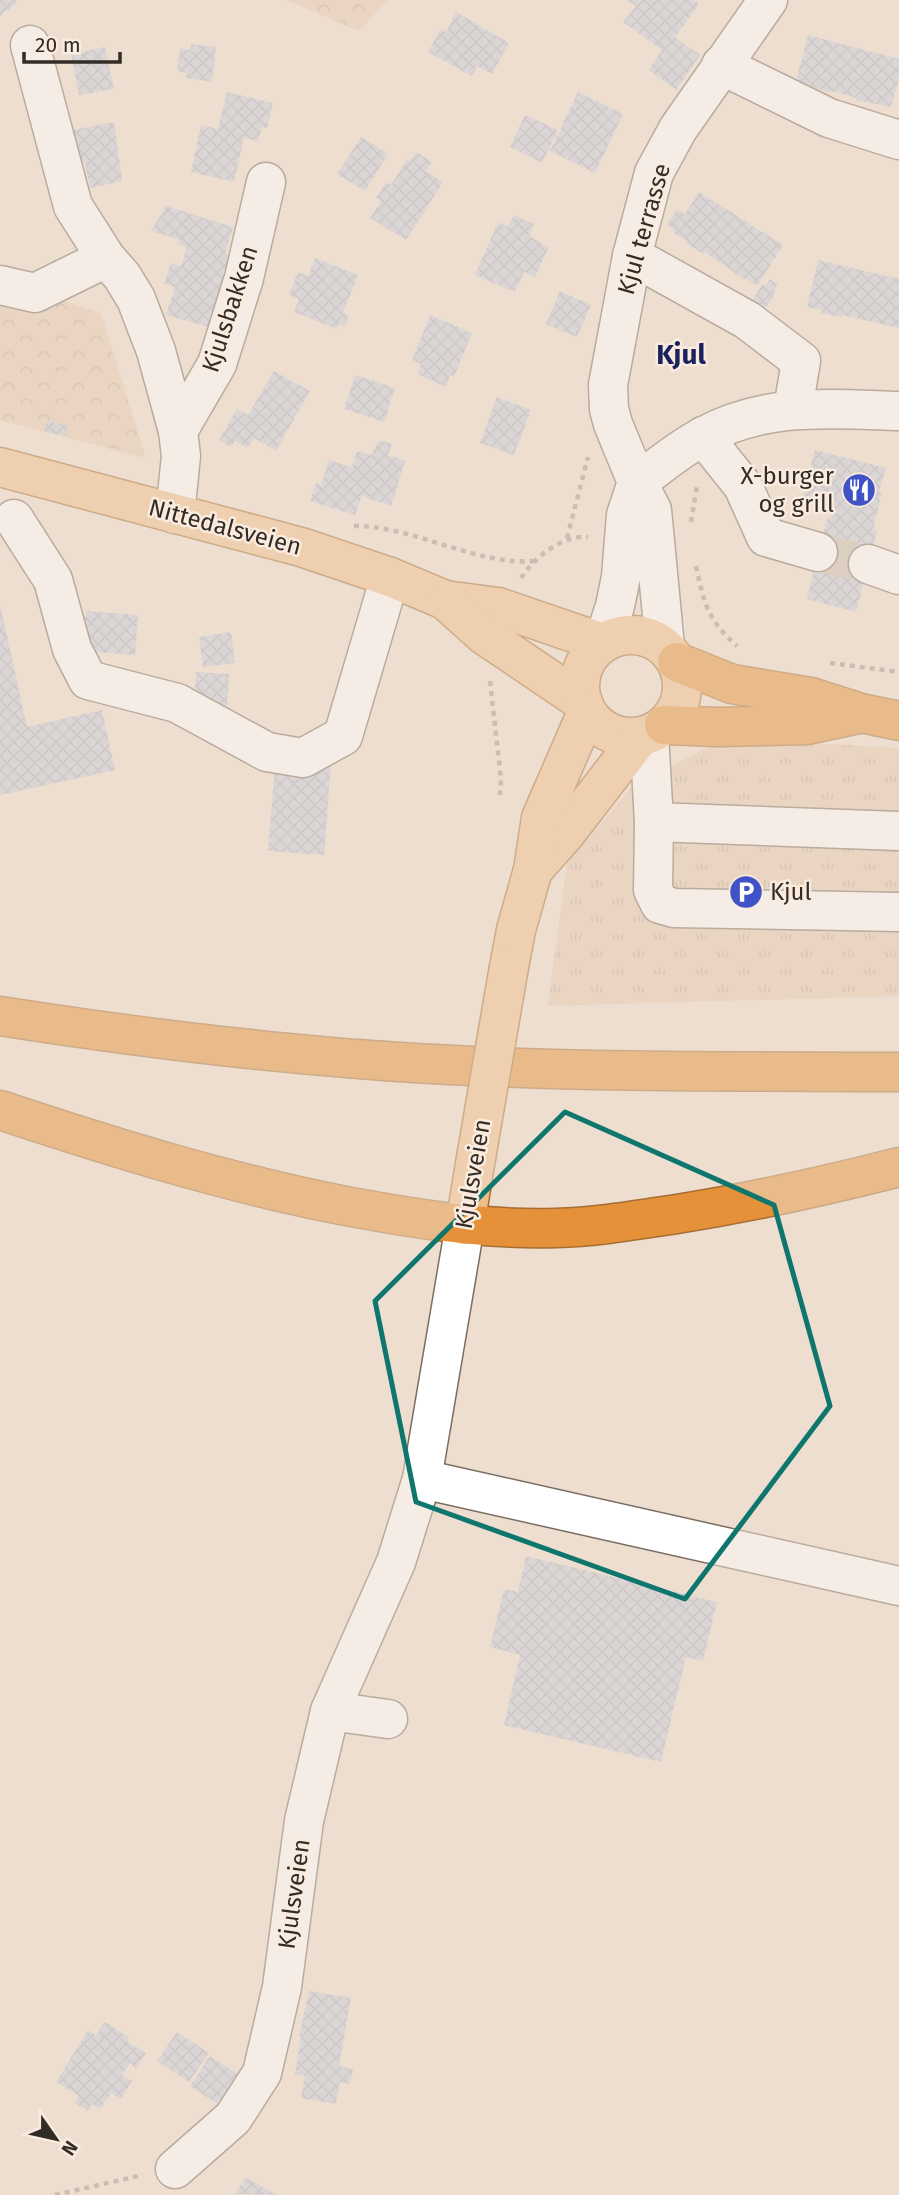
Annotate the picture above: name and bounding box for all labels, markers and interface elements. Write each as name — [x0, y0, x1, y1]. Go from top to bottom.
scale bar — [24, 21, 121, 65]
text: 20 m — [35, 32, 81, 58]
street label: Kjul terrasse — [612, 160, 676, 298]
street label: Kjulsbakken — [196, 242, 264, 376]
district label: Kjul — [656, 338, 707, 371]
place label: X-burger og grill — [741, 462, 835, 518]
restaurant icon: X-burger og grill — [840, 471, 878, 509]
street label: Nittedalsveien — [146, 493, 304, 561]
parking icon: Kjul — [727, 873, 765, 911]
place label: Kjul — [770, 878, 812, 906]
street label: Kjulsveien — [450, 1117, 496, 1231]
street label: Kjulsveien — [272, 1837, 316, 1951]
north arrow — [21, 2104, 91, 2174]
text: N — [57, 2137, 83, 2160]

